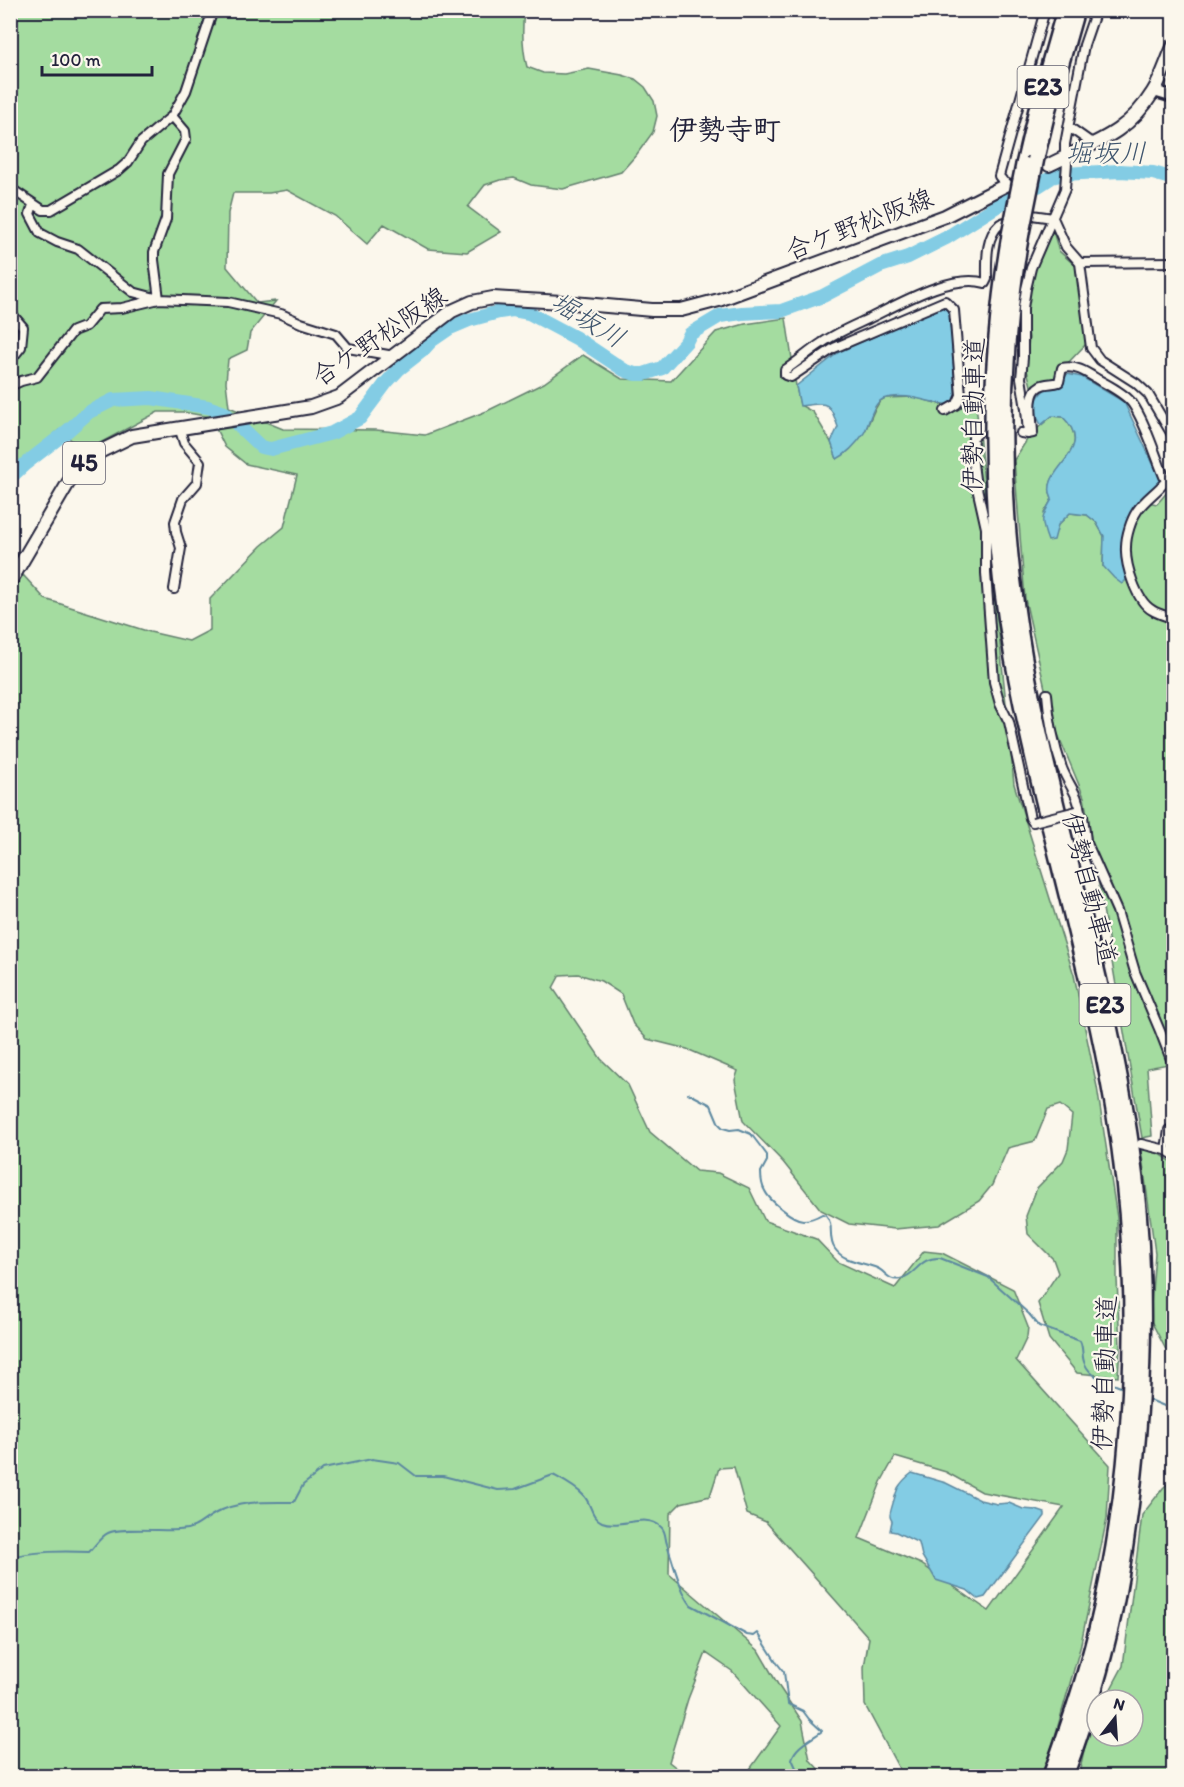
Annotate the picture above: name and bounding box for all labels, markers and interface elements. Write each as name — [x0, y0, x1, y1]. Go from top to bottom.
scale bar — [42, 39, 152, 77]
text: 100 m — [51, 49, 101, 71]
road number: E23 — [1018, 66, 1068, 108]
district label: 伊勢寺町 — [669, 112, 781, 146]
water label: 堀坂川 — [1066, 136, 1147, 169]
street label: 合ケ野松阪線 — [780, 181, 938, 267]
street label: 合ケ野松阪線 — [305, 279, 453, 393]
water label: 堀坂川 — [545, 285, 631, 355]
street label: 伊勢自動車道 — [956, 337, 990, 493]
road number: 45 — [63, 442, 105, 484]
street label: 伊勢自動車道 — [1056, 808, 1124, 968]
road number: E23 — [1080, 984, 1130, 1026]
street label: 伊勢自動車道 — [1085, 1294, 1123, 1452]
north arrow — [1085, 1688, 1145, 1748]
text: N — [1111, 1693, 1127, 1715]

